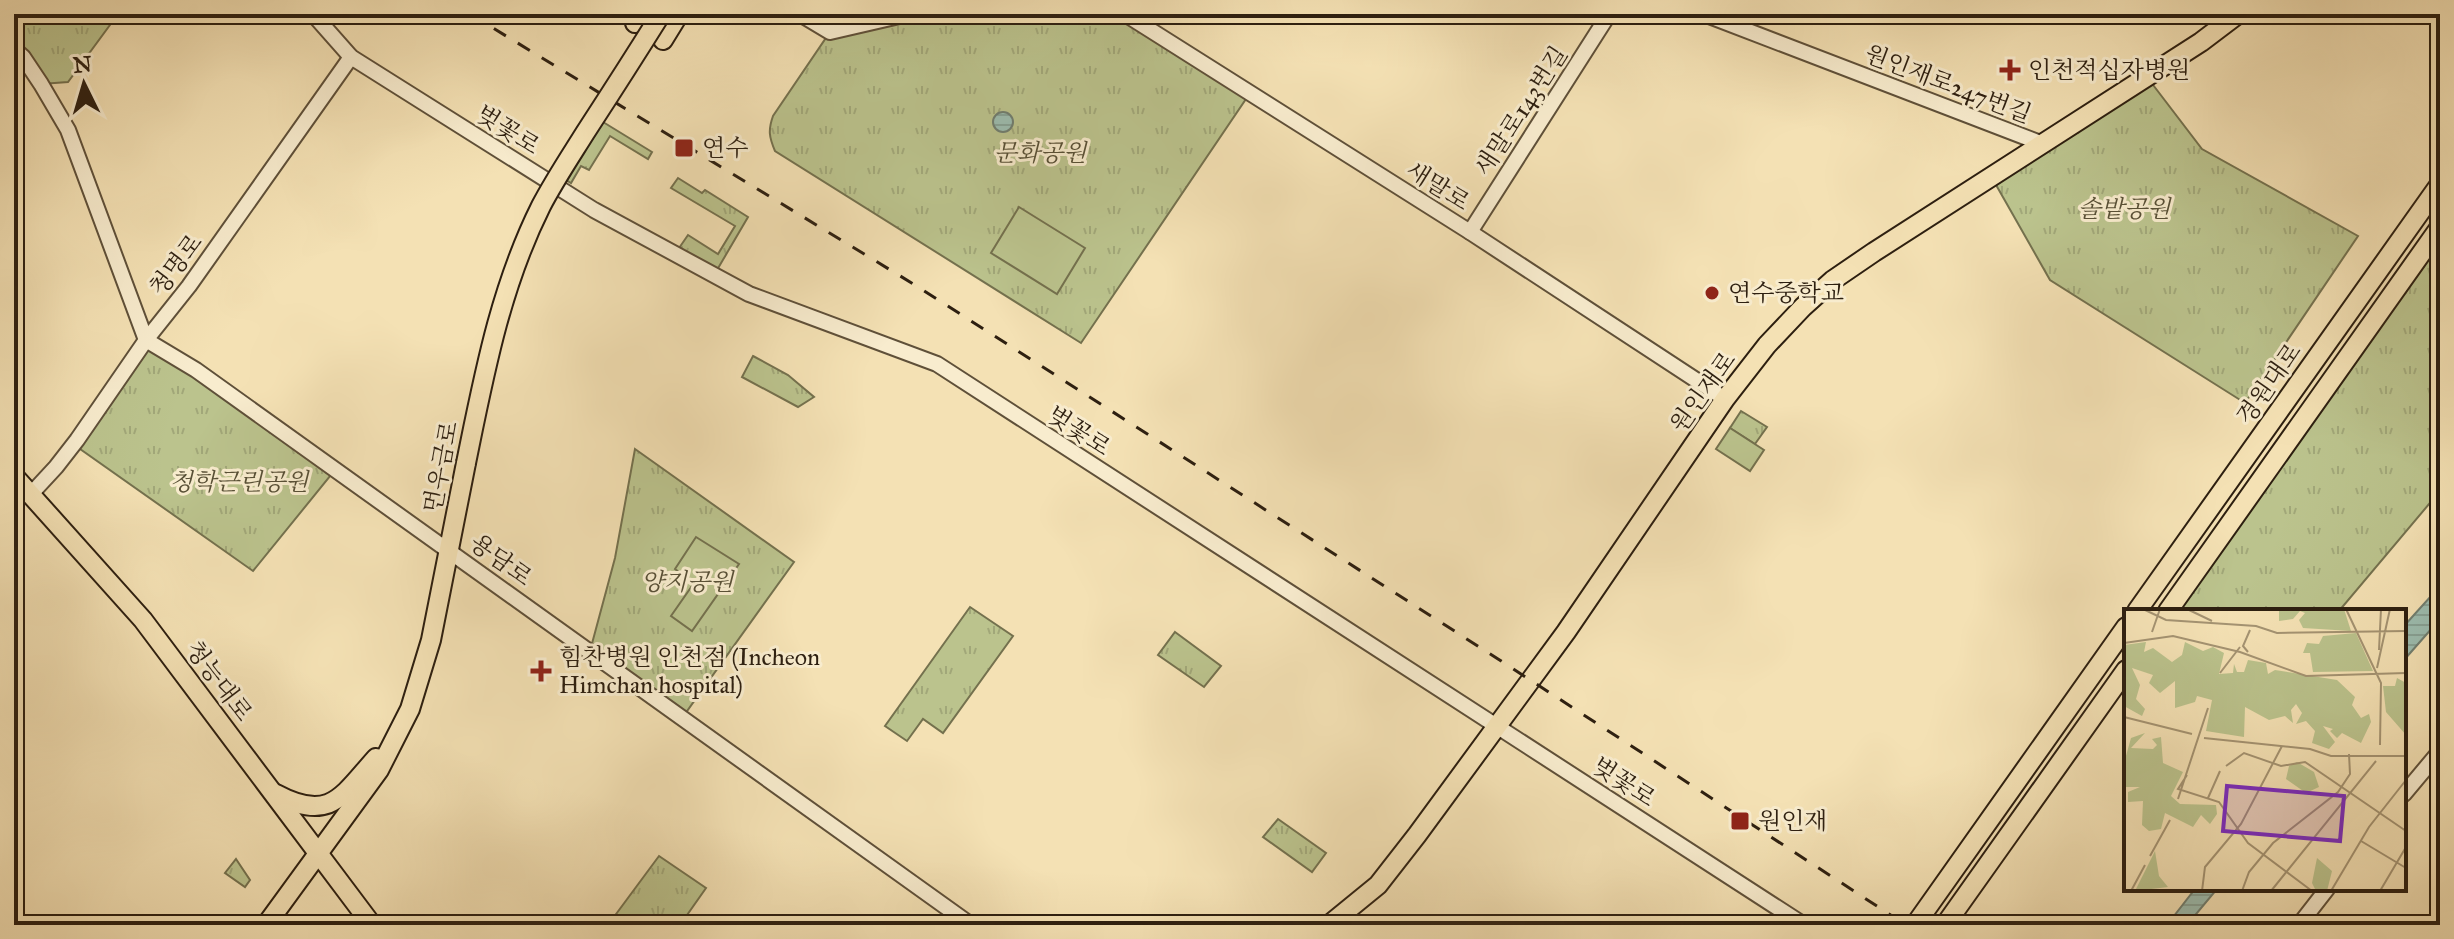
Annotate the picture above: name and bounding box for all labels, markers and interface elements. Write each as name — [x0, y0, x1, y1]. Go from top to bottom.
street label: 원인재로247번길 — [1860, 38, 2036, 130]
street label: 새말로143번길 — [1468, 41, 1574, 181]
north arrow — [44, 44, 124, 124]
text: N — [72, 50, 93, 79]
place label: 인천적십자병원 — [2028, 55, 2190, 85]
marker: 인천적십자병원 — [1999, 59, 2021, 81]
street label: 벚꽃로 — [471, 99, 545, 161]
place label: 연수 — [702, 133, 748, 163]
marker: 연수 — [673, 137, 695, 159]
park label: 문화공원 — [994, 138, 1088, 168]
street label: 새말로 — [1401, 155, 1475, 217]
park label: 솔밭공원 — [2078, 194, 2172, 224]
street label: 청명로 — [143, 228, 209, 302]
place label: 연수중학교 — [1728, 278, 1844, 308]
marker: 연수중학교 — [1703, 284, 1721, 302]
street label: 경원대로 — [2230, 337, 2308, 431]
street label: 원인재로 — [1664, 346, 1742, 438]
street label: 벚꽃로 — [1042, 399, 1116, 463]
street label: 먼우금로 — [417, 419, 465, 515]
park label: 청학근린공원 — [169, 467, 310, 497]
street label: 용담로 — [464, 527, 538, 593]
park label: 양지공원 — [641, 567, 735, 597]
inset map — [2124, 609, 2406, 891]
street label: 청능대로 — [179, 635, 259, 727]
place label: 힘찬병원 인천점 (Incheon Himchan hospital) — [559, 642, 820, 700]
marker: 힘찬병원 인천점 (Incheon Himchan hospital) — [530, 660, 552, 682]
street label: 벚꽃로 — [1587, 750, 1661, 814]
place label: 원인재 — [1758, 806, 1828, 836]
marker: 원인재 — [1729, 810, 1751, 832]

